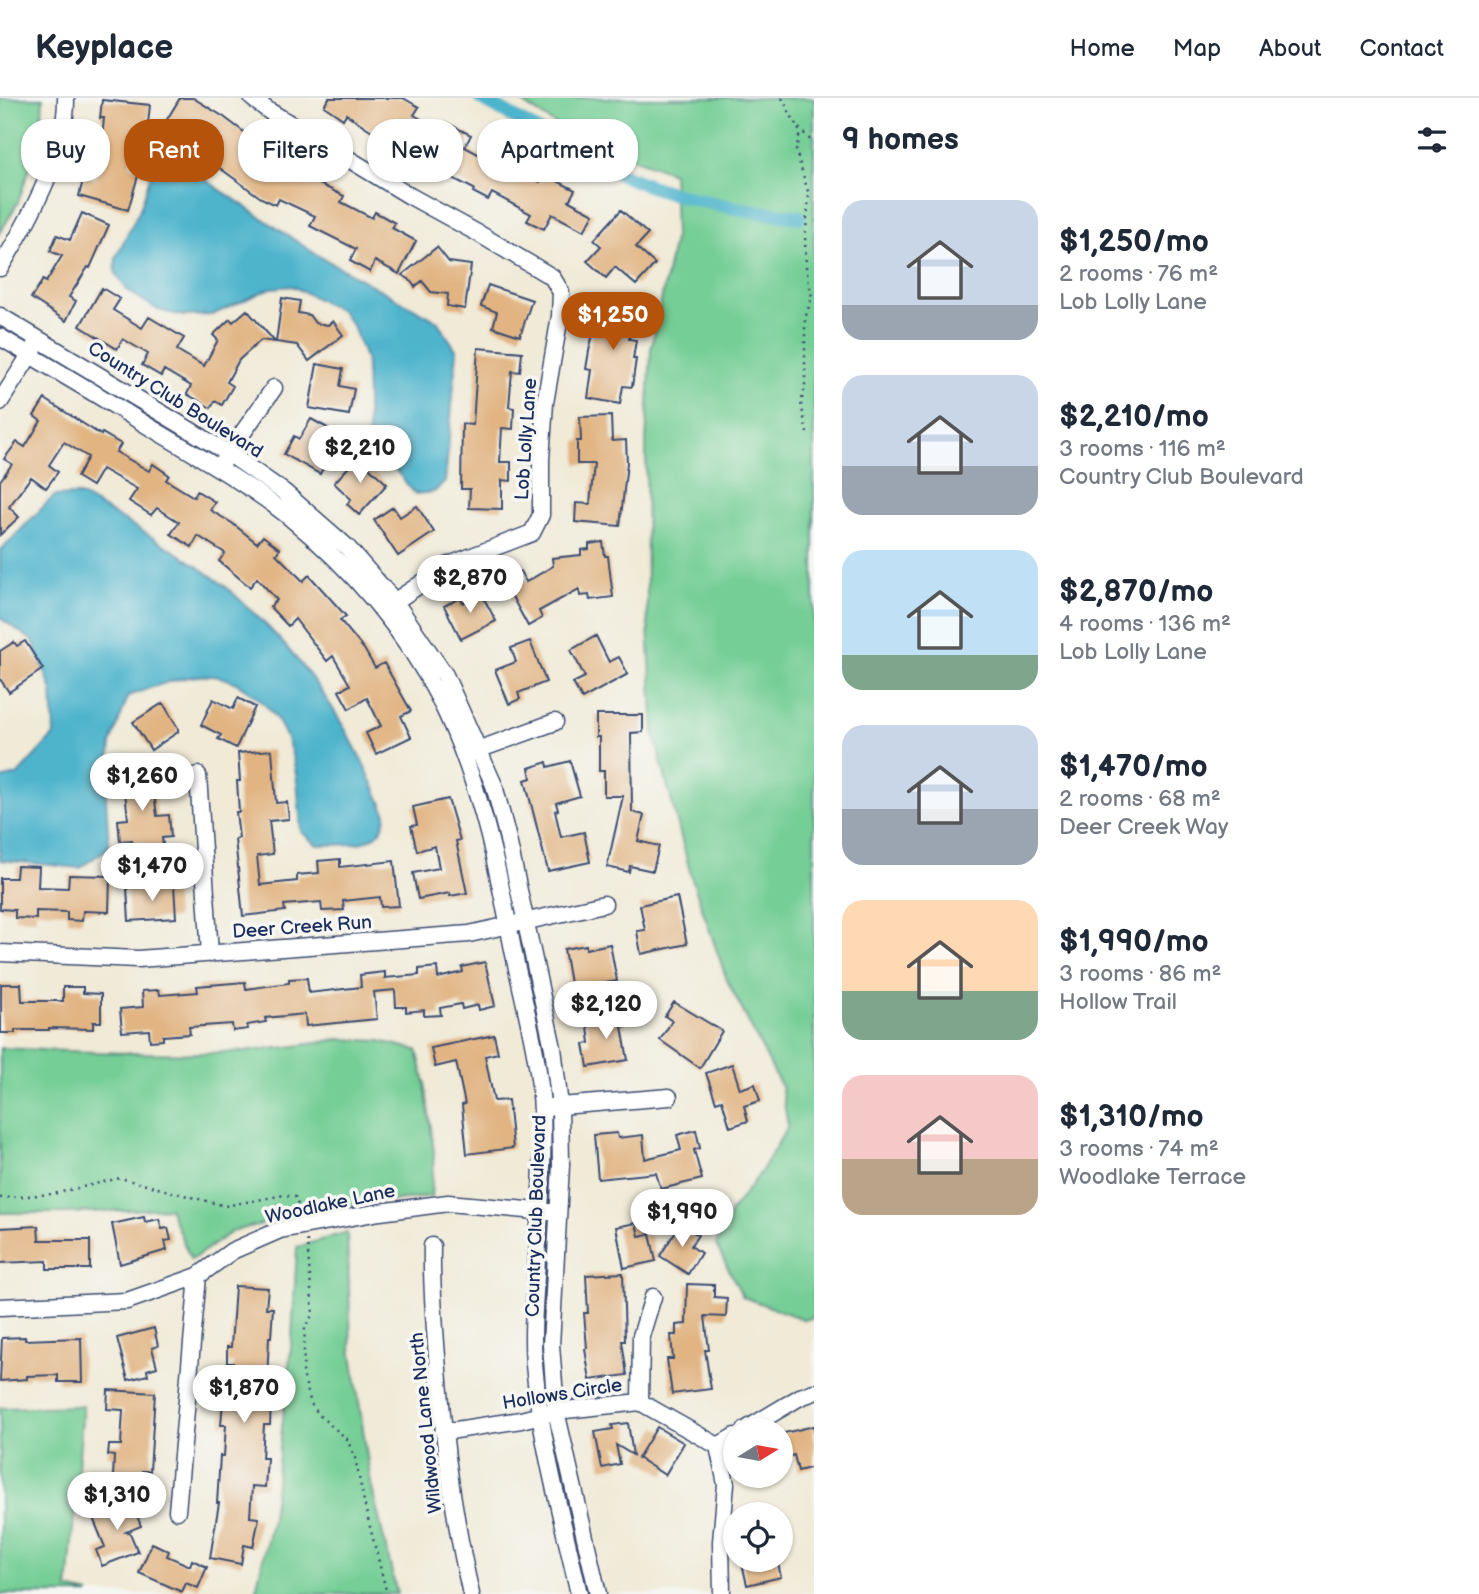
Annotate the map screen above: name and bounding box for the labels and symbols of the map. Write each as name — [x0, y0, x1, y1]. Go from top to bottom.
pin: $1,250 — [556, 292, 670, 352]
street label: Country Club Boulevard — [83, 337, 267, 464]
street label: Lob Lolly Lane — [511, 377, 542, 501]
pin: $2,210 — [303, 426, 417, 485]
pin: $2,870 — [413, 556, 527, 615]
pin: $1,260 — [85, 754, 199, 813]
pin: $1,470 — [95, 844, 209, 903]
street label: Deer Creek Run — [232, 911, 373, 944]
pin: $2,120 — [549, 982, 663, 1041]
street label: Country Club Boulevard — [521, 1115, 552, 1317]
street label: Woodlake Lane — [263, 1179, 397, 1229]
pin: $1,990 — [625, 1190, 739, 1249]
street label: Wildwood Lane North — [406, 1331, 447, 1515]
pin: $1,870 — [187, 1366, 301, 1425]
street label: Hollows Circle — [501, 1374, 624, 1415]
north arrow — [723, 1418, 793, 1488]
pin: $1,310 — [60, 1472, 174, 1532]

